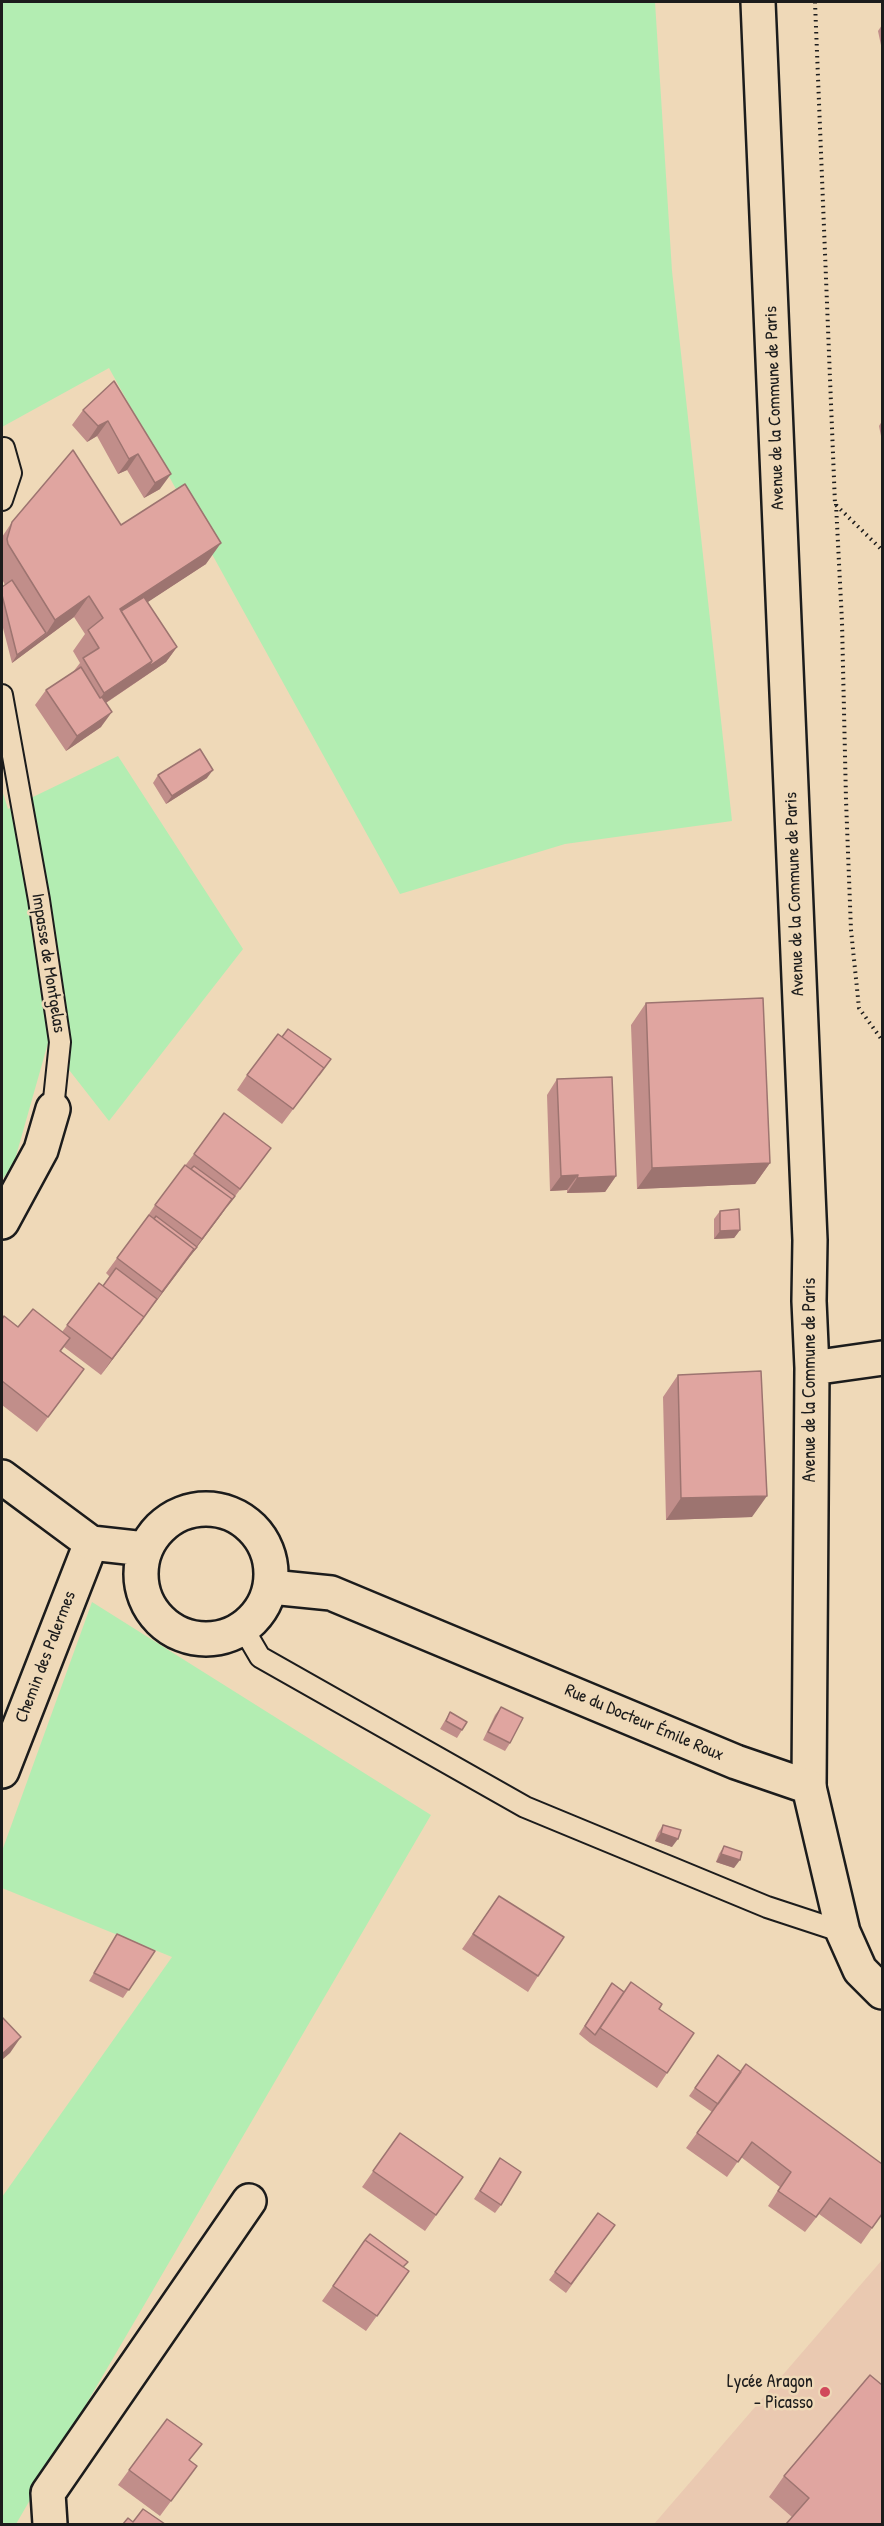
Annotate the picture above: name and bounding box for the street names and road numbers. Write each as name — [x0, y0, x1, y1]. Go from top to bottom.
street label: Avenue de la Commune de Paris — [761, 306, 789, 510]
street label: Avenue de la Commune de Paris — [781, 792, 809, 996]
street label: Impasse de Montgelas — [26, 892, 70, 1034]
street label: Avenue de la Commune de Paris — [799, 1278, 821, 1482]
street label: Chemin des Palermes — [11, 1588, 81, 1726]
street label: Rue du Docteur Émile Roux — [561, 1680, 727, 1766]

